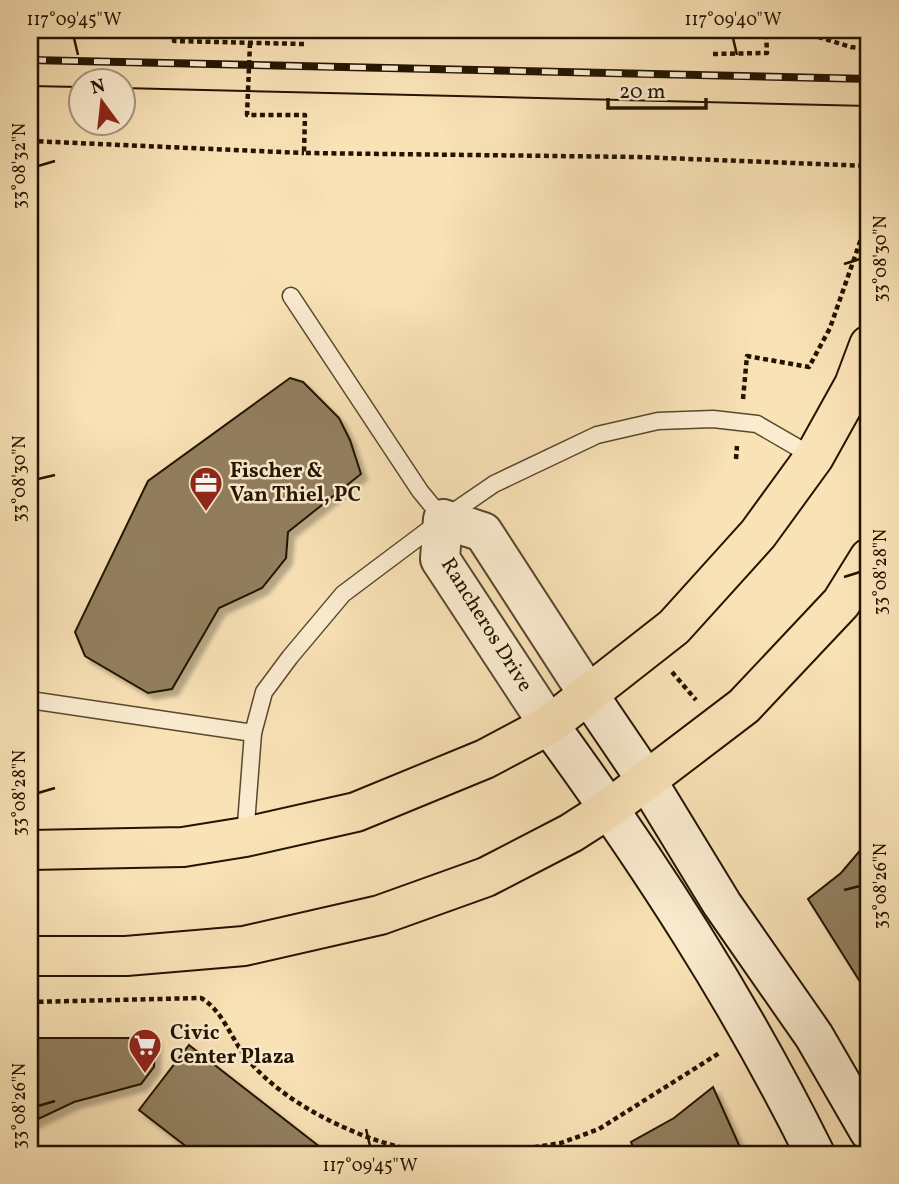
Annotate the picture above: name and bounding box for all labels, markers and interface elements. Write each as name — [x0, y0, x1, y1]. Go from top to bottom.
text: 117°09'45"W — [26, 8, 122, 33]
text: 117°09'40"W — [684, 8, 782, 33]
north arrow — [66, 66, 136, 136]
scale bar — [608, 66, 706, 110]
text: N — [88, 73, 108, 102]
text: 20 m — [619, 78, 665, 107]
text: 33°08'32"N — [8, 123, 33, 209]
text: 33°08'30"N — [869, 215, 894, 303]
text: 33°08'30"N — [8, 435, 33, 523]
place label: Fischer & Van Thiel, PC — [230, 457, 361, 510]
office icon: Fischer & Van Thiel, PC — [187, 464, 225, 513]
text: 33°08'28"N — [869, 529, 894, 615]
street label: Rancheros Drive — [433, 552, 539, 698]
text: 33°08'28"N — [8, 750, 33, 836]
text: 33°08'26"N — [869, 843, 894, 929]
place label: Civic Center Plaza — [170, 1019, 295, 1072]
supermarket icon: Civic Center Plaza — [126, 1026, 164, 1075]
text: 33°08'26"N — [8, 1063, 33, 1149]
text: 117°09'45"W — [322, 1154, 418, 1179]

